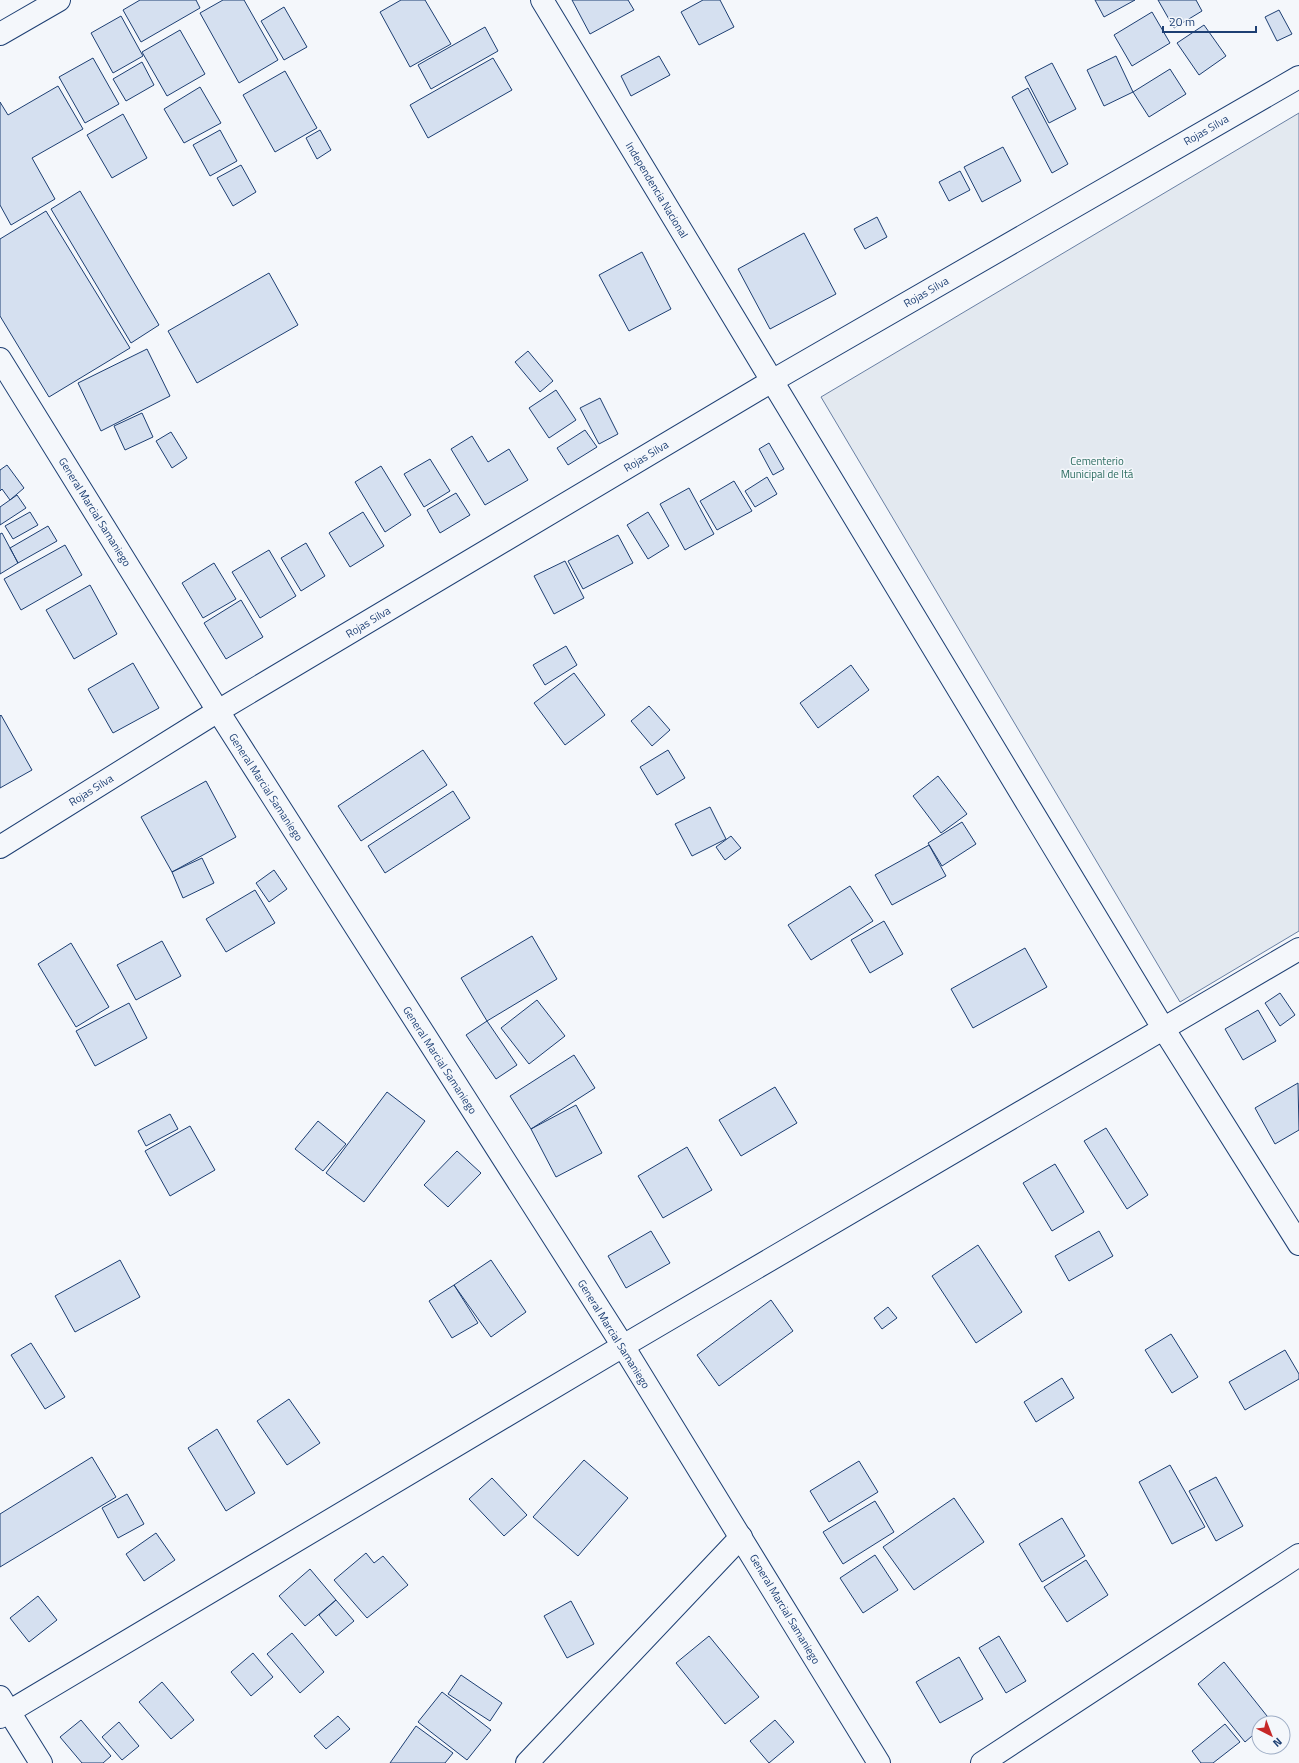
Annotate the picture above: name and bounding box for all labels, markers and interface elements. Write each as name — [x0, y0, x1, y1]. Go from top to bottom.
scale bar — [1163, 8, 1256, 34]
text: 20 m — [1169, 12, 1195, 31]
street label: Rojas Silva — [1181, 110, 1232, 149]
street label: Independencia Nacional — [622, 139, 692, 241]
street label: Rojas Silva — [901, 272, 952, 311]
street label: Rojas Silva — [621, 436, 672, 476]
park label: Cementerio Municipal de Itá — [1061, 453, 1134, 482]
street label: General Marcial Samaniego — [55, 454, 135, 570]
street label: Rojas Silva — [343, 602, 394, 642]
street label: General Marcial Samaniego — [225, 730, 307, 844]
street label: Rojas Silva — [66, 770, 117, 810]
street label: General Marcial Samaniego — [399, 1003, 481, 1117]
street label: General Marcial Samaniego — [574, 1276, 654, 1392]
street label: General Marcial Samaniego — [746, 1551, 824, 1667]
north arrow — [1251, 1715, 1291, 1755]
text: N — [1270, 1734, 1286, 1751]

